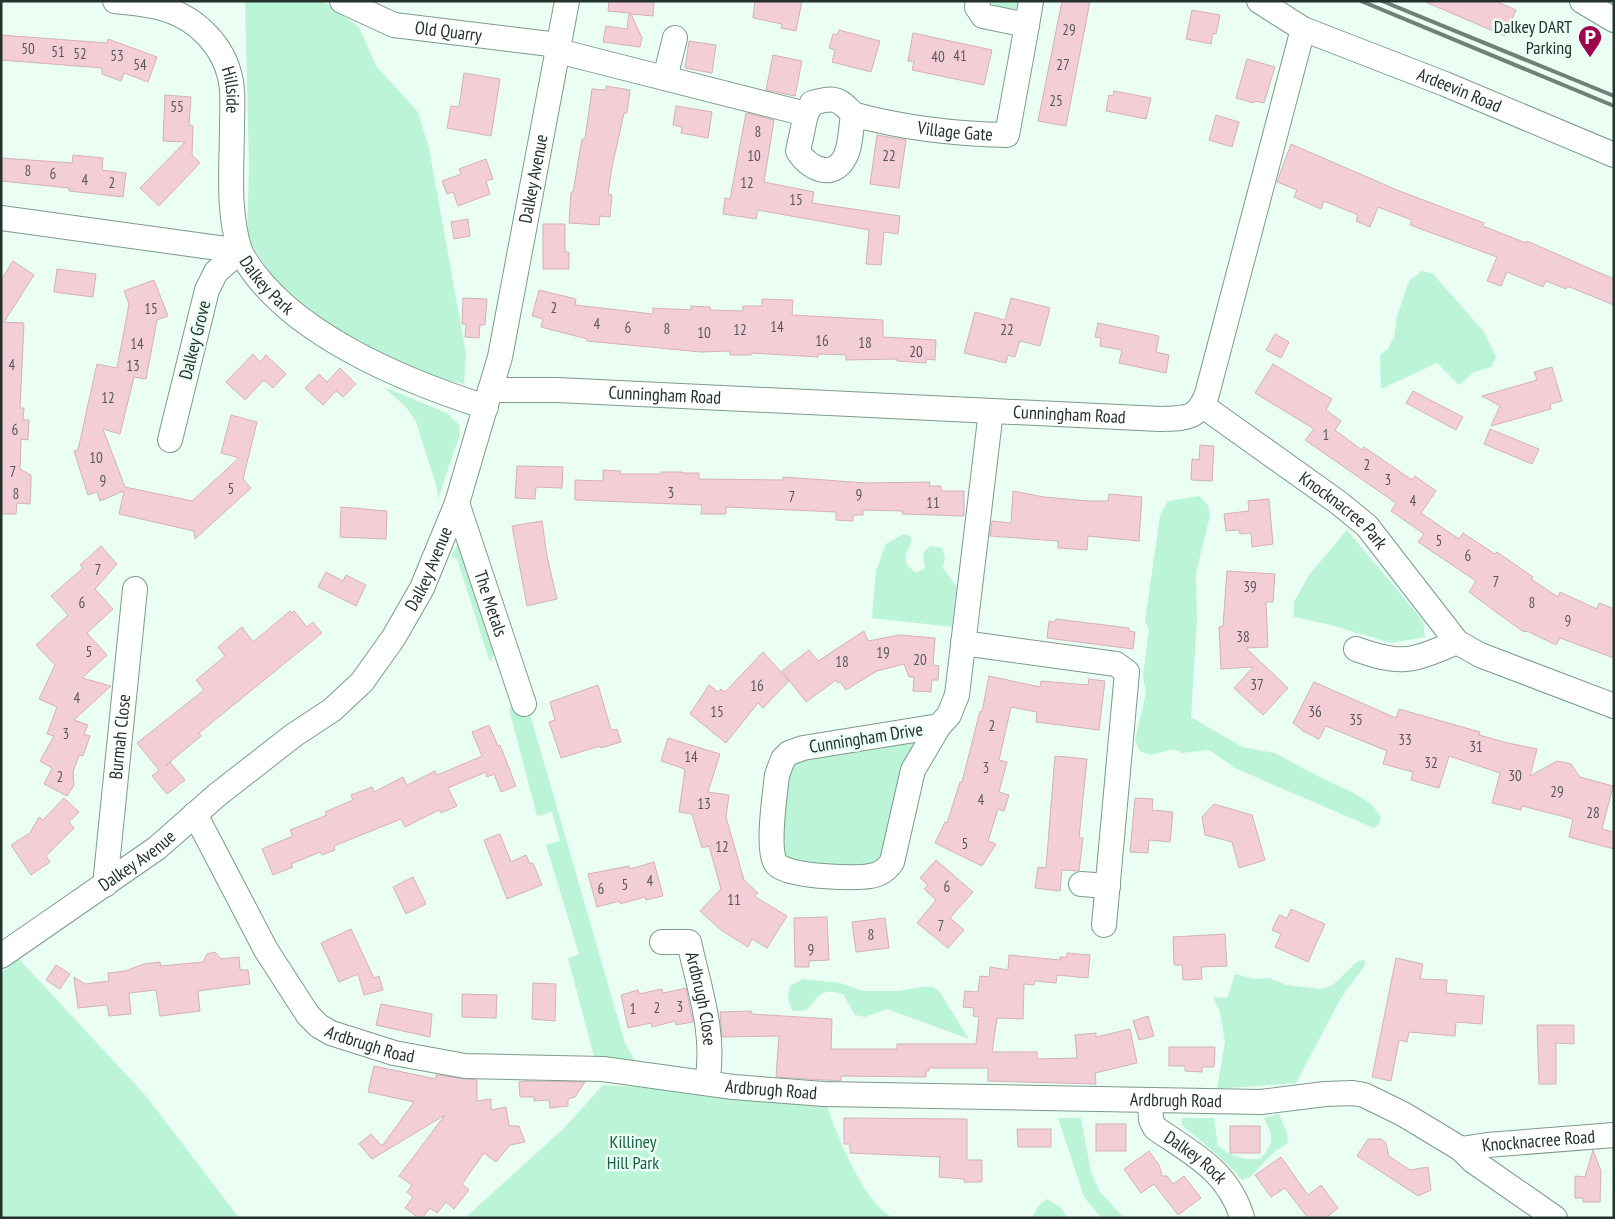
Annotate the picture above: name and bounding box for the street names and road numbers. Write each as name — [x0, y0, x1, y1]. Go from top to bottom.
street label: Old Quarry — [414, 16, 483, 47]
street label: Ardeevin Road — [1414, 62, 1505, 117]
street label: Hillside — [217, 63, 245, 114]
street label: Village Gate — [915, 116, 993, 146]
street label: Dalkey Avenue — [513, 132, 553, 225]
street label: Dalkey Park — [235, 251, 299, 320]
street label: Dalkey Grove — [174, 298, 215, 382]
street label: Cunningham Road — [608, 380, 722, 409]
street label: Cunningham Road — [1013, 400, 1126, 428]
street label: Knocknacree Park — [1295, 466, 1393, 554]
street label: Dalkey Avenue — [399, 523, 457, 615]
street label: The Metals — [469, 567, 513, 640]
street label: Burmah Close — [104, 693, 135, 780]
street label: Cunningham Drive — [808, 717, 924, 758]
street label: Dalkey Avenue — [94, 825, 180, 896]
street label: Ardbrugh Close — [681, 949, 721, 1046]
street label: Ardbrugh Road — [321, 1020, 417, 1068]
street label: Ardbrugh Road — [724, 1074, 818, 1104]
street label: Ardbrugh Road — [1130, 1088, 1222, 1112]
street label: Dalkey Rock — [1160, 1125, 1233, 1188]
street label: Knocknacree Road — [1480, 1125, 1596, 1157]

